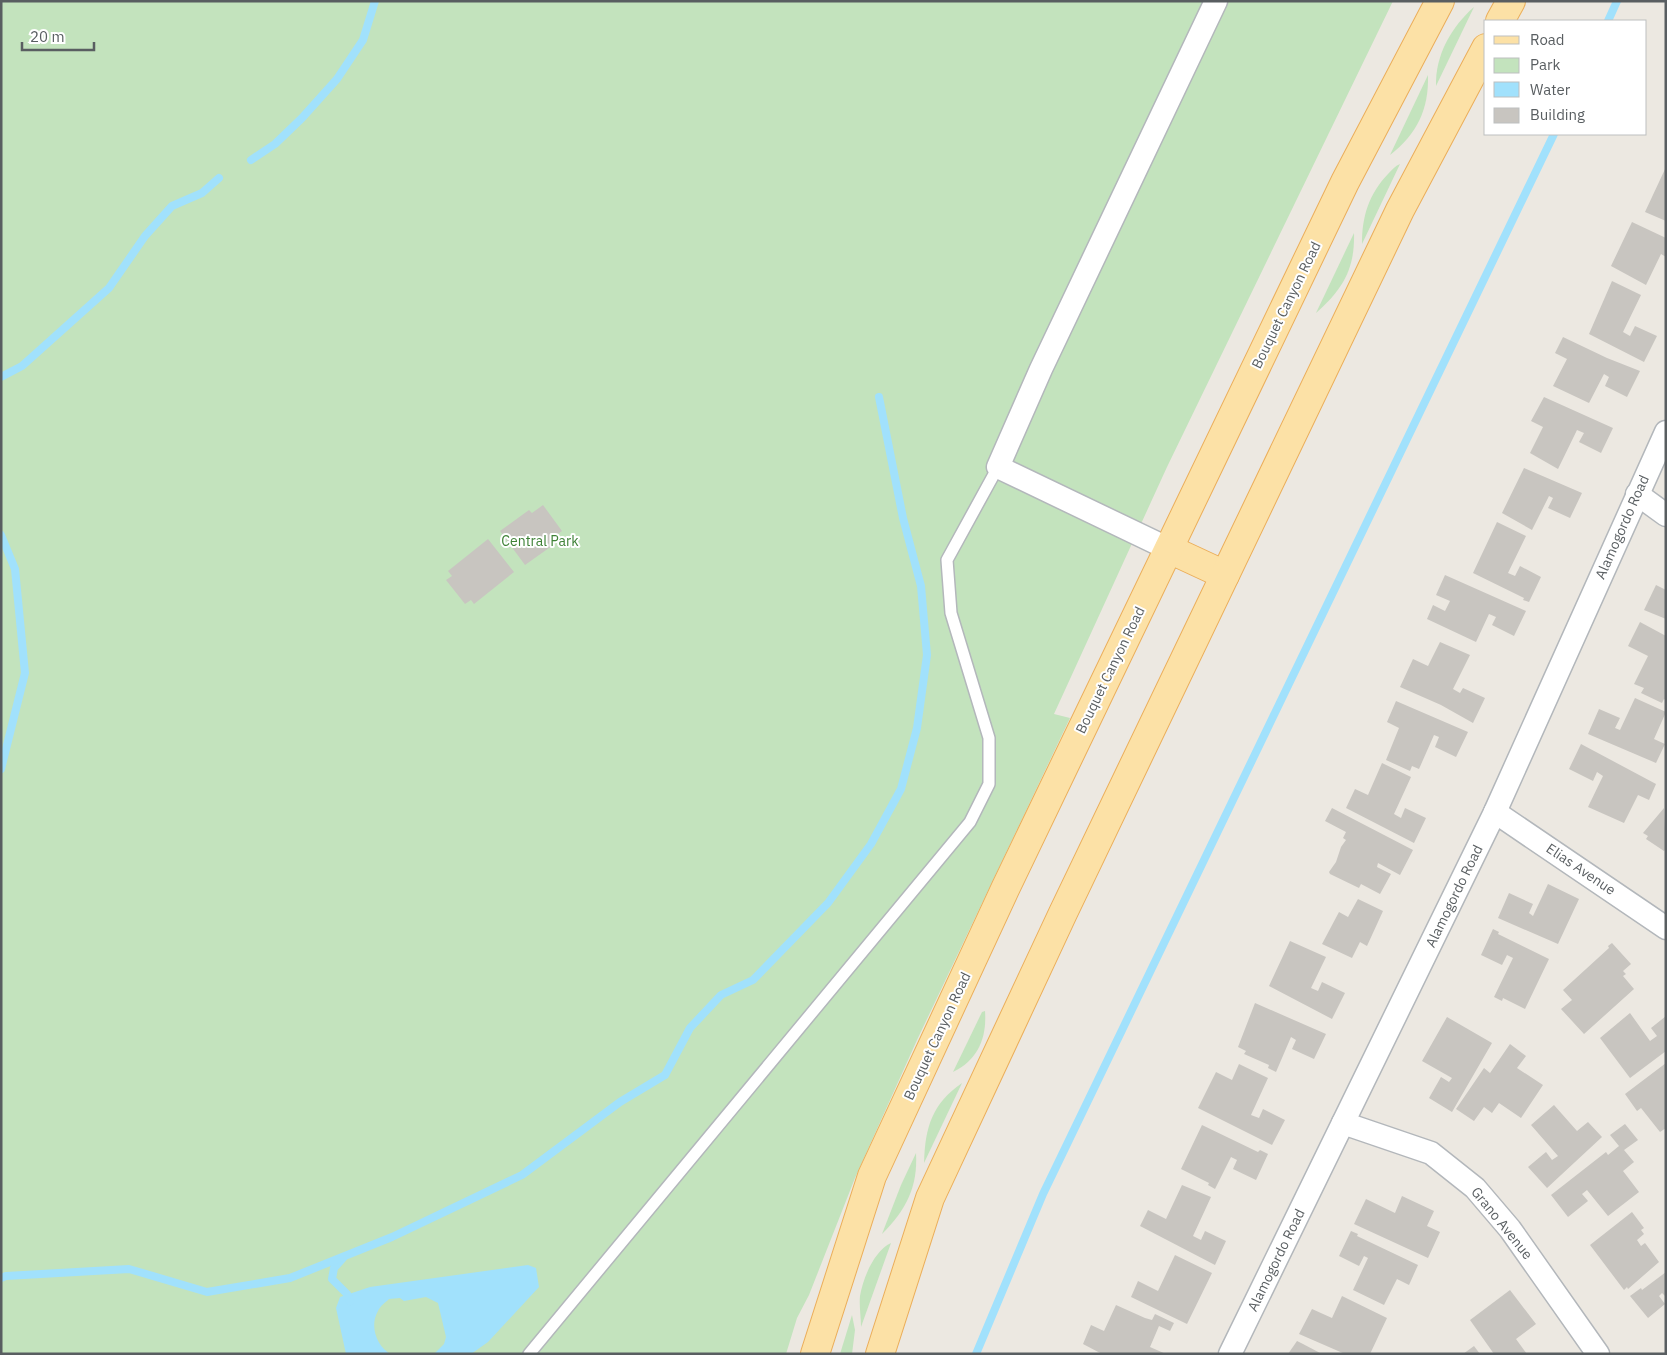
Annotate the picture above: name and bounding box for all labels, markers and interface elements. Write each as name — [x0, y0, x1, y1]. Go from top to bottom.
scale bar — [22, 20, 95, 52]
legend — [1484, 20, 1647, 135]
text: 20 m — [30, 27, 65, 46]
text: Road — [1530, 30, 1565, 49]
text: Park — [1530, 55, 1560, 74]
text: Water — [1530, 80, 1571, 99]
text: Building — [1530, 105, 1585, 124]
street label: Bouquet Canyon Road — [1247, 239, 1325, 371]
street label: Alamogordo Road — [1591, 472, 1653, 582]
park label: Central Park — [501, 532, 579, 550]
street label: Bouquet Canyon Road — [1071, 604, 1149, 736]
street label: Elias Avenue — [1543, 839, 1619, 899]
street label: Alamogordo Road — [1421, 842, 1487, 950]
street label: Bouquet Canyon Road — [899, 969, 975, 1103]
street label: Grano Avenue — [1467, 1183, 1537, 1263]
street label: Alamogordo Road — [1243, 1206, 1309, 1314]

